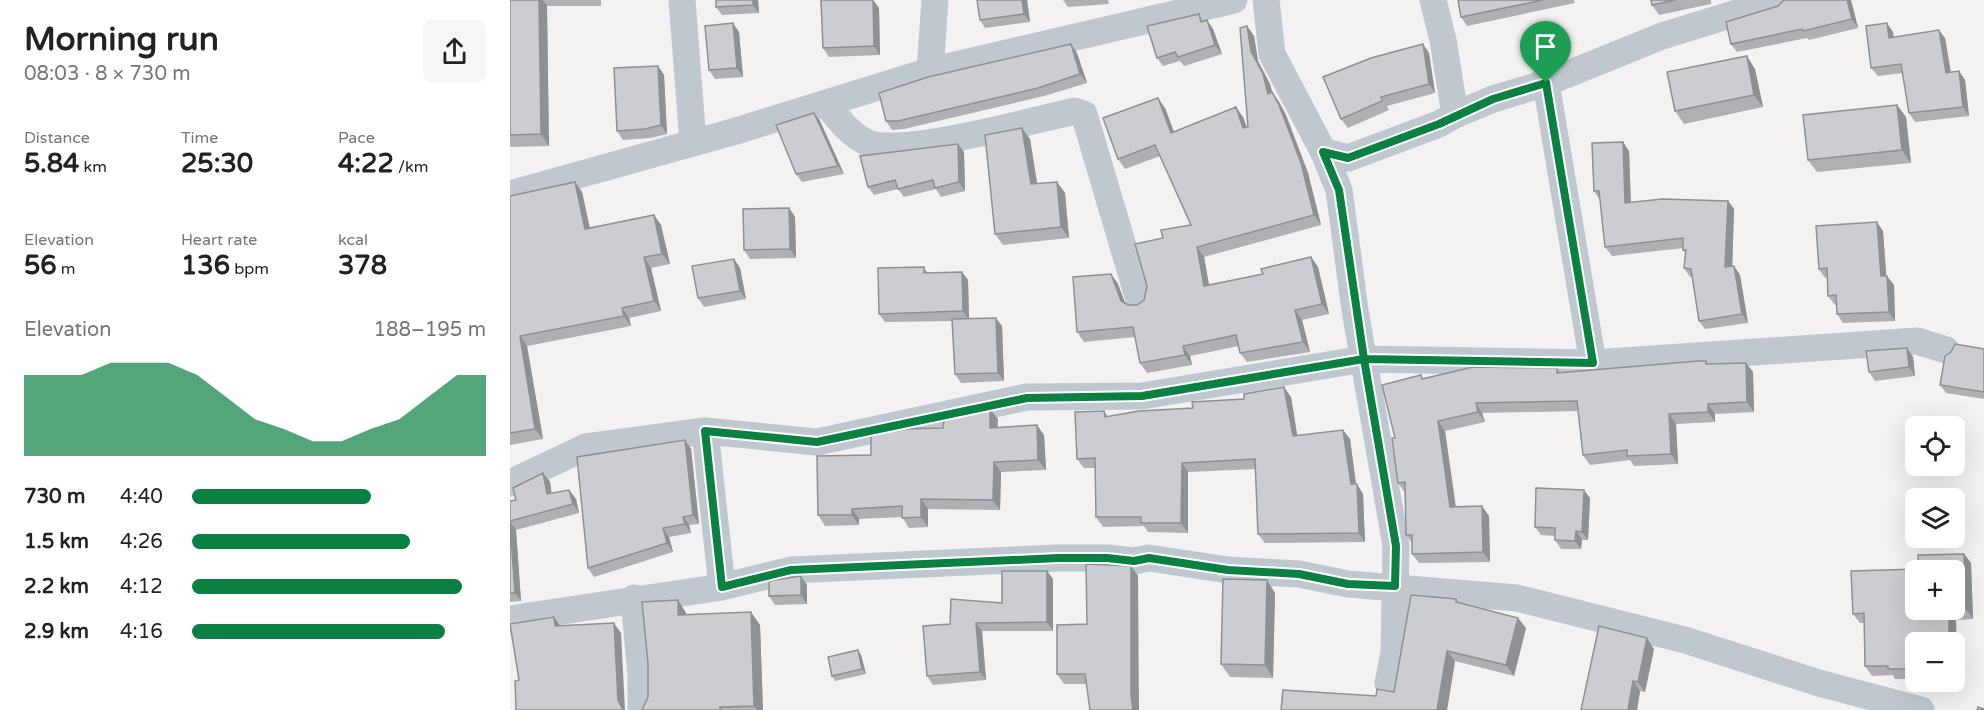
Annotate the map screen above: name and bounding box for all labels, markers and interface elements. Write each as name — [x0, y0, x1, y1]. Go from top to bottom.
text: Morning run — [24, 20, 219, 59]
button: share — [423, 20, 486, 83]
pin — [1520, 21, 1571, 83]
icon: arrive — [1529, 30, 1562, 63]
text: 08:03 · 8 × 730 m — [24, 62, 191, 86]
text: Distance — [24, 128, 90, 148]
text: Time — [181, 128, 218, 148]
text: Pace — [338, 128, 375, 148]
text: 5.84 — [24, 148, 79, 179]
text: 25:30 — [181, 148, 253, 179]
text: 4:22 — [338, 148, 394, 179]
text: km — [79, 157, 107, 177]
text: /km — [394, 157, 428, 177]
text: Elevation — [24, 230, 94, 250]
text: Heart rate — [181, 230, 257, 250]
text: kcal — [338, 230, 368, 250]
text: 56 — [24, 250, 57, 281]
text: 136 — [181, 250, 230, 281]
text: 378 — [338, 250, 387, 281]
text: m — [57, 259, 76, 279]
text: bpm — [230, 259, 269, 279]
text: Elevation — [24, 318, 111, 342]
text: 188–195 m — [373, 318, 486, 342]
map controls — [1905, 416, 1965, 692]
button: locate — [1905, 416, 1965, 476]
text: 730 m — [24, 485, 85, 509]
text: 4:40 — [120, 485, 163, 509]
button: layers — [1905, 488, 1965, 548]
text: 1.5 km — [24, 530, 89, 554]
text: 4:26 — [120, 530, 163, 554]
button: + — [1905, 560, 1965, 620]
text: 2.2 km — [24, 575, 89, 599]
text: 4:12 — [120, 575, 163, 599]
text: 2.9 km — [24, 620, 89, 644]
text: 4:16 — [120, 620, 163, 644]
button: − — [1905, 632, 1965, 692]

